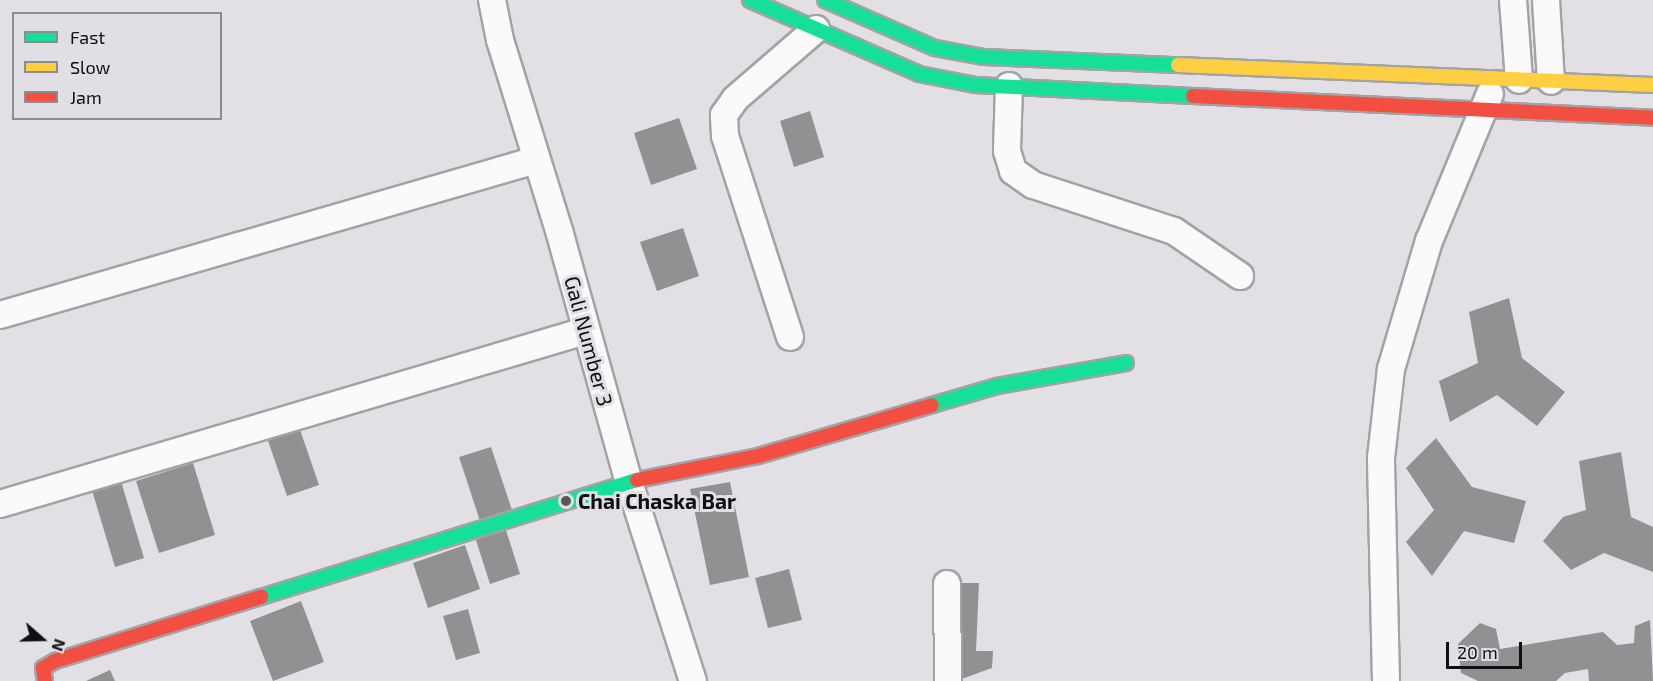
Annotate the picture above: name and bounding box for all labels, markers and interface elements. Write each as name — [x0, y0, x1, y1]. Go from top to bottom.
legend — [12, 12, 222, 120]
text: Fast — [70, 26, 105, 48]
text: Slow — [70, 56, 110, 78]
text: Jam — [70, 86, 102, 108]
street label: Gali Number 3 — [559, 273, 619, 409]
place label: Chai Chaska Bar — [578, 488, 736, 514]
marker: Chai Chaska Bar — [559, 494, 573, 508]
north arrow — [12, 609, 72, 669]
scale bar — [1449, 630, 1526, 668]
text: N — [48, 637, 70, 654]
text: 20 m — [1457, 641, 1498, 663]

